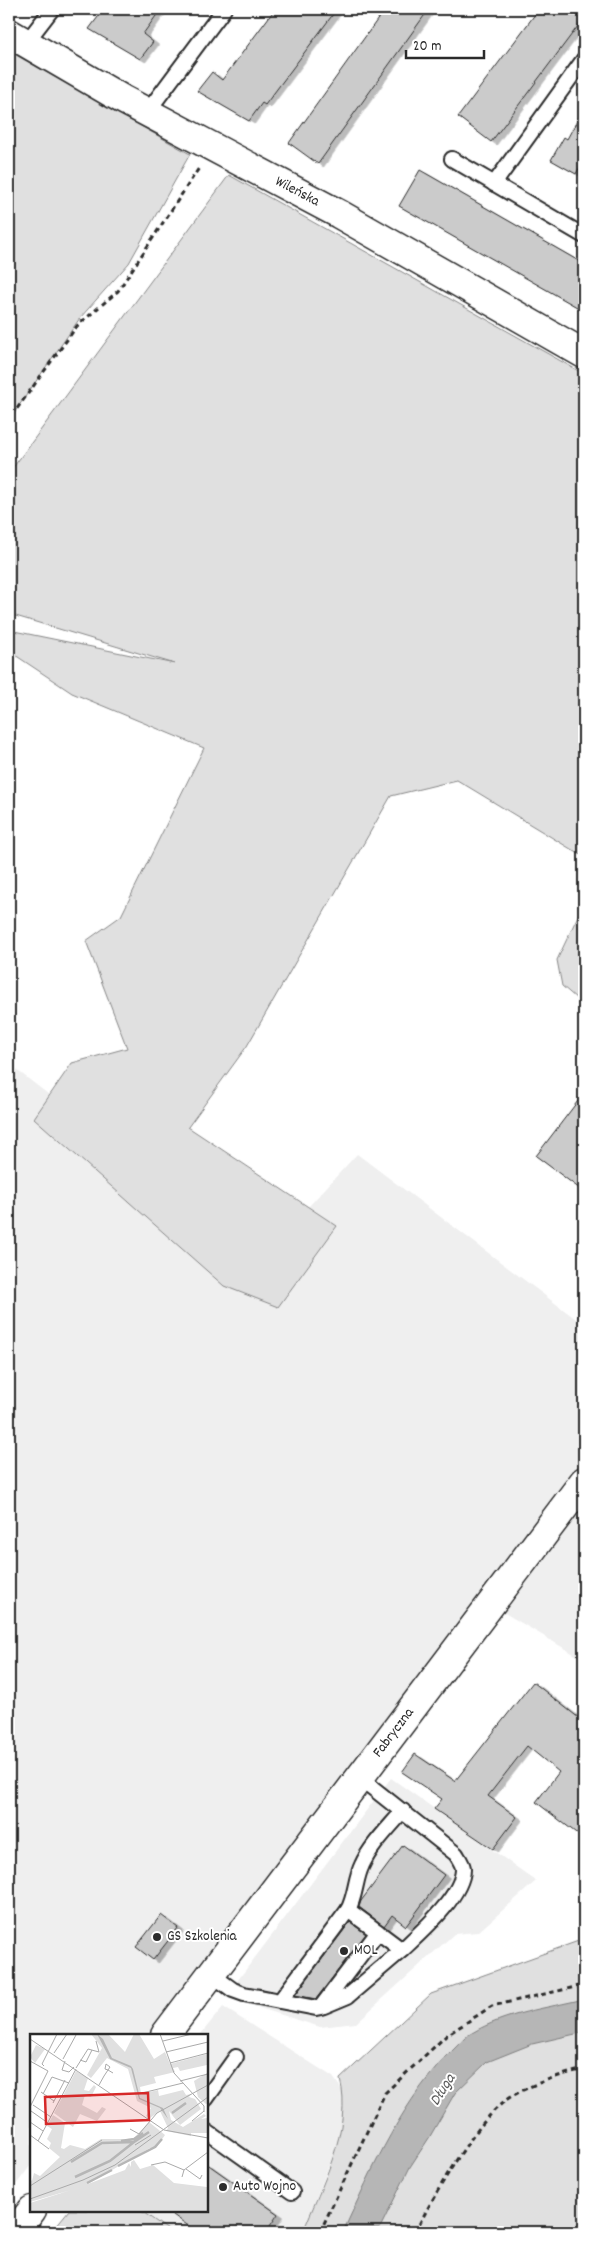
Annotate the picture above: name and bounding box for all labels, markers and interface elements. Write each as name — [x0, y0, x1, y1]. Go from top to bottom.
scale bar — [406, 28, 483, 60]
text: 20 m — [413, 36, 441, 58]
street label: Wileńska — [271, 171, 324, 213]
street label: Fabryczna — [368, 1703, 421, 1763]
place label: GS Szkolenia — [167, 1926, 238, 1948]
marker: GS Szkolenia — [151, 1931, 163, 1943]
place label: MOL — [354, 1940, 378, 1962]
marker: MOL — [338, 1945, 350, 1957]
inset map — [30, 2034, 208, 2211]
water label: Długa — [424, 2068, 462, 2110]
place label: Auto Wojno — [233, 2176, 296, 2198]
marker: Auto Wojno — [217, 2181, 229, 2193]

